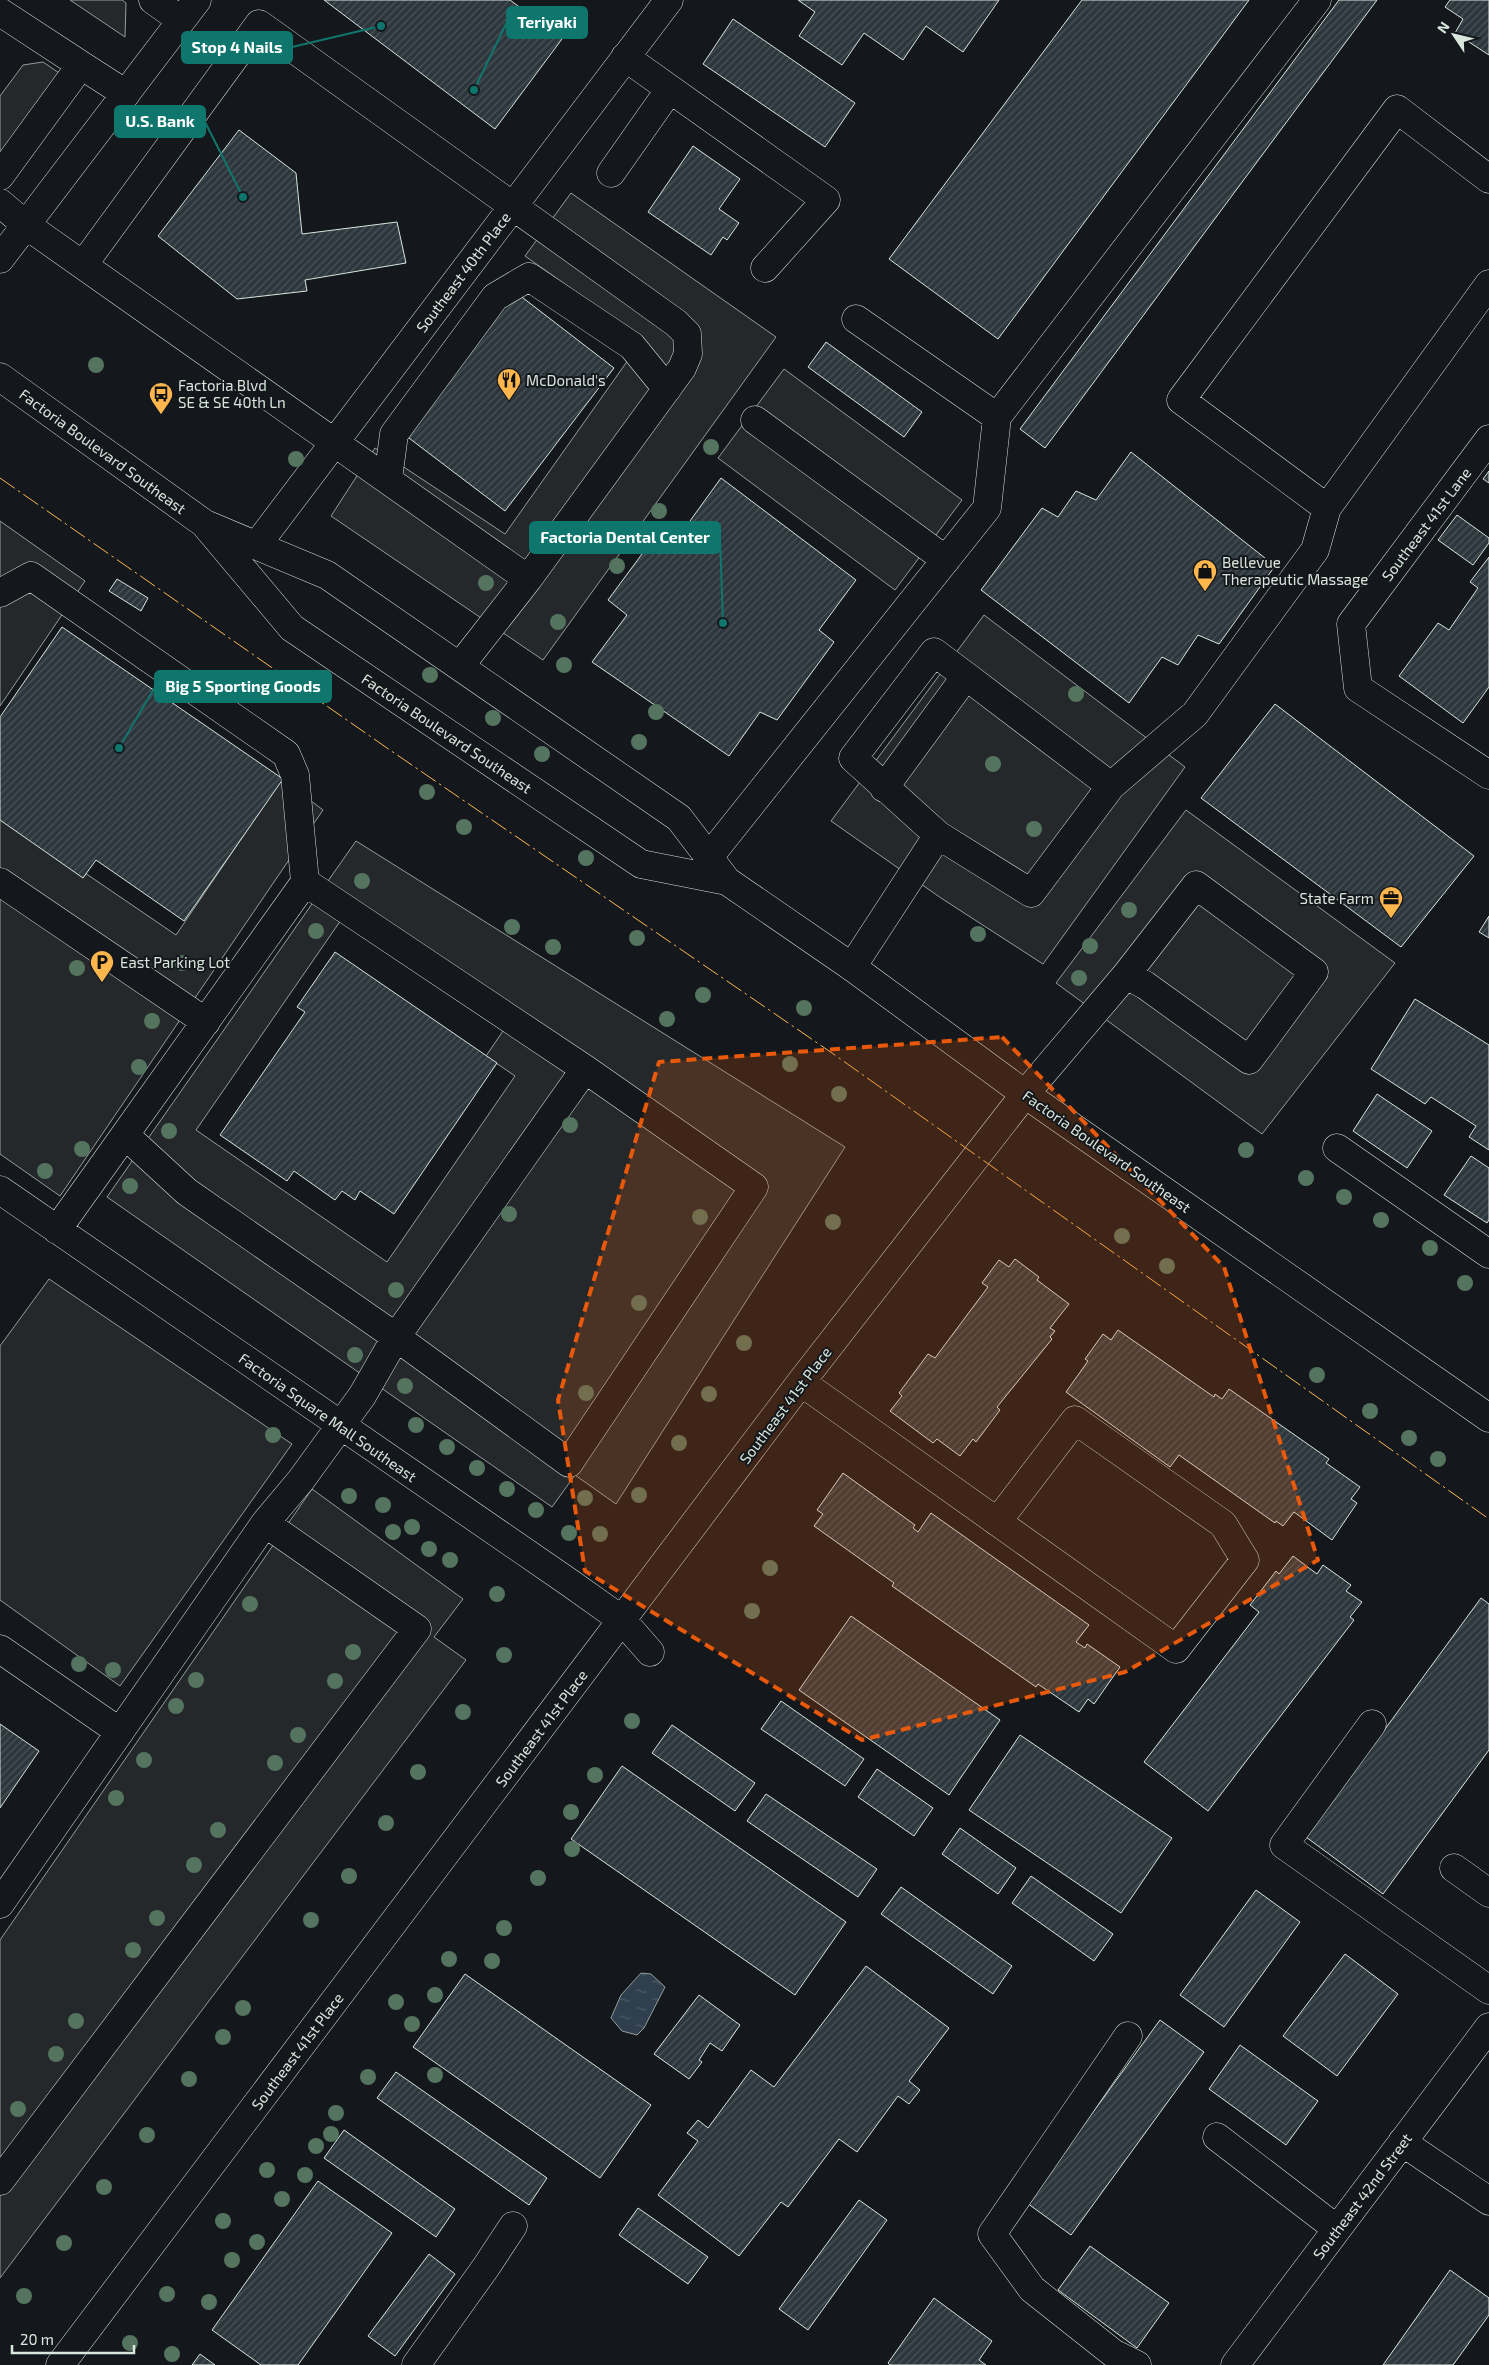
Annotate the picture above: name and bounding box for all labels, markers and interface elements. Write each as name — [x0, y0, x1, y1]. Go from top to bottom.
callout: Teriyaki — [507, 7, 587, 38]
north arrow — [1429, 10, 1479, 60]
text: Teriyaki — [517, 12, 577, 32]
text: N — [1433, 18, 1453, 36]
callout: Stop 4 Nails — [182, 32, 292, 63]
text: Stop 4 Nails — [192, 37, 282, 56]
callout: U.S. Bank — [115, 106, 205, 137]
text: U.S. Bank — [125, 111, 195, 130]
street label: Southeast 40th Place — [412, 208, 514, 336]
restaurant icon: McDonald's — [496, 367, 522, 401]
place label: McDonald's — [526, 371, 606, 389]
place label: Factoria Blvd SE & SE 40th Ln — [178, 376, 286, 411]
bus stop icon: Factoria Blvd SE & SE 40th Ln — [148, 381, 174, 415]
street label: Factoria Boulevard Southeast — [16, 385, 190, 518]
street label: Southeast 41st Lane — [1377, 464, 1475, 584]
callout: Factoria Dental Center — [530, 522, 720, 553]
text: Factoria Dental Center — [540, 527, 710, 546]
place label: Bellevue Therapeutic Massage — [1222, 553, 1368, 588]
shop icon: Bellevue Therapeutic Massage — [1192, 558, 1218, 592]
street label: Factoria Boulevard Southeast — [359, 669, 536, 797]
callout: Big 5 Sporting Goods — [155, 671, 331, 702]
text: Big 5 Sporting Goods — [165, 676, 321, 695]
office icon: State Farm — [1378, 885, 1404, 919]
place label: State Farm — [1299, 889, 1374, 907]
parking icon: East Parking Lot — [89, 949, 115, 983]
place label: East Parking Lot — [120, 953, 230, 971]
street label: Factoria Boulevard Southeast — [1019, 1086, 1195, 1216]
street label: Southeast 41st Place — [735, 1343, 835, 1467]
street label: Factoria Square Mall Southeast — [236, 1349, 420, 1486]
street label: Southeast 41st Place — [491, 1666, 591, 1790]
street label: Southeast 41st Place — [247, 1989, 347, 2113]
street label: Southeast 42nd Street — [1309, 2129, 1415, 2262]
scale bar — [12, 2322, 135, 2354]
text: 20 m — [20, 2330, 54, 2348]

